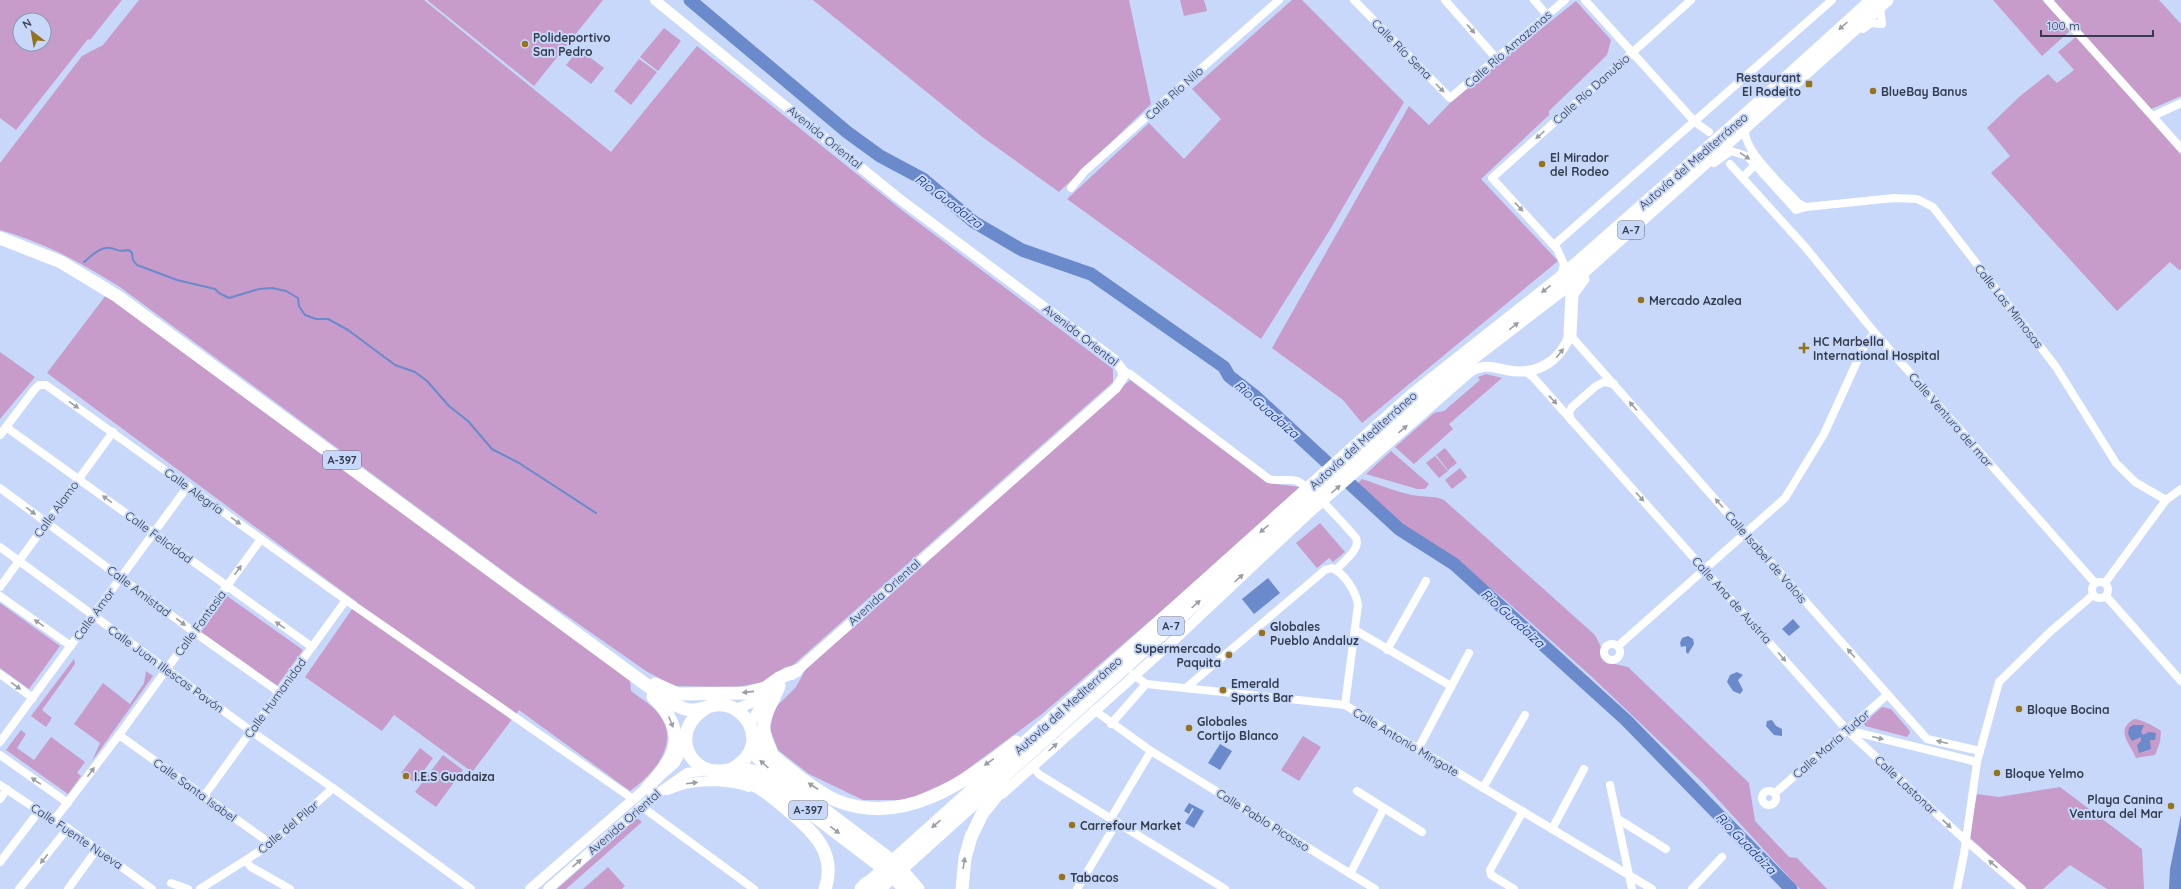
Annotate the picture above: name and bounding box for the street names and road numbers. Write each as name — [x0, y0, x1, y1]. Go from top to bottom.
street label: Calle Río Amazonas — [1461, 7, 1555, 91]
street label: Calle Río Sena — [1369, 16, 1435, 82]
street label: Calle Río Danubio — [1549, 50, 1633, 128]
street label: Calle Río Nilo — [1142, 63, 1206, 123]
street label: Avenida Oriental — [785, 102, 865, 172]
street label: Autovía del Mediterráneo — [1635, 109, 1751, 213]
road number: A-7 — [1618, 221, 1644, 239]
street label: Calle Las Mimosas — [1972, 261, 2047, 351]
street label: Avenida Oriental — [1040, 301, 1122, 369]
street label: Calle Ventura del mar — [1906, 369, 1997, 471]
street label: Autovía del Mediterráneo — [1306, 388, 1420, 492]
road number: A-397 — [323, 451, 361, 469]
street label: Calle Alegría — [161, 464, 227, 518]
street label: Calle Alamo — [30, 478, 82, 540]
street label: Calle Felicidad — [122, 507, 196, 567]
street label: Calle Isabel de Valois — [1722, 508, 1810, 606]
street label: Calle Ana de Austria — [1689, 553, 1775, 647]
street label: Avenida Oriental — [845, 556, 923, 628]
street label: Calle Amistad — [104, 562, 174, 620]
street label: Calle Amor — [70, 585, 118, 643]
street label: Calle Fantasia — [171, 587, 229, 659]
road number: A-7 — [1158, 617, 1184, 635]
street label: Calle Juan Illescas Pavón — [105, 622, 227, 716]
street label: Autovía del Mediterráneo — [1011, 653, 1125, 757]
street label: Calle Humanidad — [241, 655, 309, 741]
street label: Calle Antonio Mingote — [1350, 704, 1462, 780]
street label: Calle María Tudor — [1789, 706, 1873, 782]
street label: Calle Lastonar — [1872, 752, 1941, 818]
street label: Calle Santa Isabel — [151, 755, 239, 825]
street label: Calle Pablo Picasso — [1214, 785, 1312, 855]
street label: Avenida Oriental — [584, 786, 664, 858]
street label: Calle del Pilar — [254, 797, 322, 857]
street label: Calle Fuente Nueva — [28, 800, 126, 872]
road number: A-397 — [789, 801, 827, 819]

